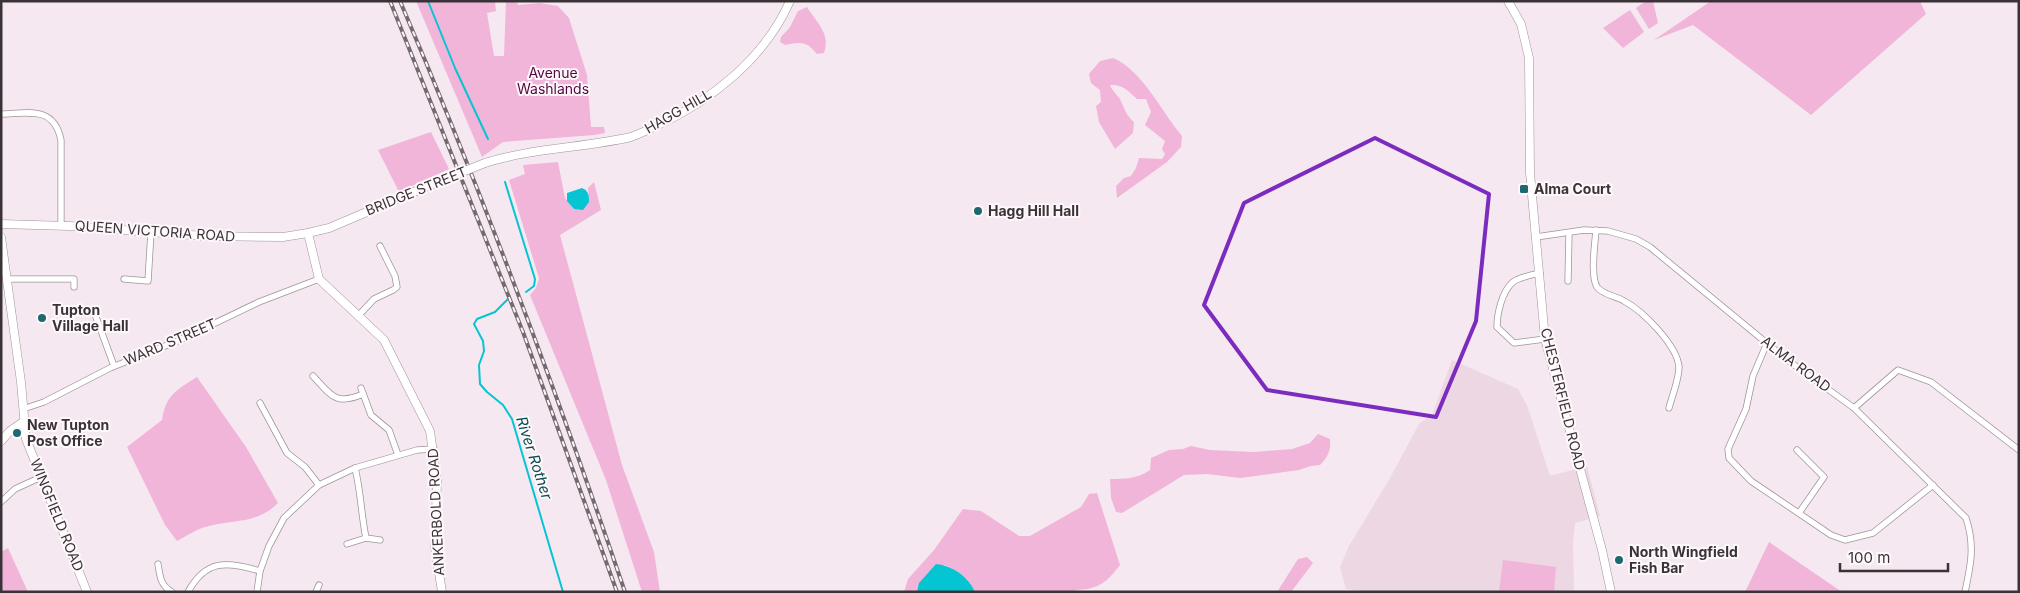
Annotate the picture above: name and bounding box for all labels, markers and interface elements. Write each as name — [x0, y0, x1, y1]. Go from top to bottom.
park label: Avenue Washlands — [517, 64, 589, 97]
street label: HAGG HILL — [641, 85, 714, 137]
street label: BRIDGE STREET — [363, 162, 469, 219]
place label: Alma Court — [1534, 180, 1611, 197]
marker: Alma Court — [1518, 183, 1530, 195]
place label: Hagg Hill Hall — [988, 202, 1079, 219]
marker: Hagg Hill Hall — [972, 205, 984, 217]
street label: QUEEN VICTORIA ROAD — [74, 216, 236, 245]
place label: Tupton Village Hall — [52, 301, 129, 334]
marker: Tupton Village Hall — [36, 312, 48, 324]
street label: WARD STREET — [121, 314, 219, 369]
street label: CHESTERFIELD ROAD — [1538, 326, 1589, 472]
street label: ALMA ROAD — [1758, 332, 1834, 395]
water label: River Rother — [512, 414, 557, 502]
place label: New Tupton Post Office — [27, 416, 109, 449]
marker: New Tupton Post Office — [11, 427, 23, 439]
street label: ANKERBOLD ROAD — [424, 448, 447, 576]
street label: WINGFIELD ROAD — [27, 456, 88, 574]
scale bar — [1840, 540, 1948, 572]
place label: North Wingfield Fish Bar — [1629, 543, 1738, 576]
text: 100 m — [1848, 548, 1890, 567]
marker: North Wingfield Fish Bar — [1613, 554, 1625, 566]

